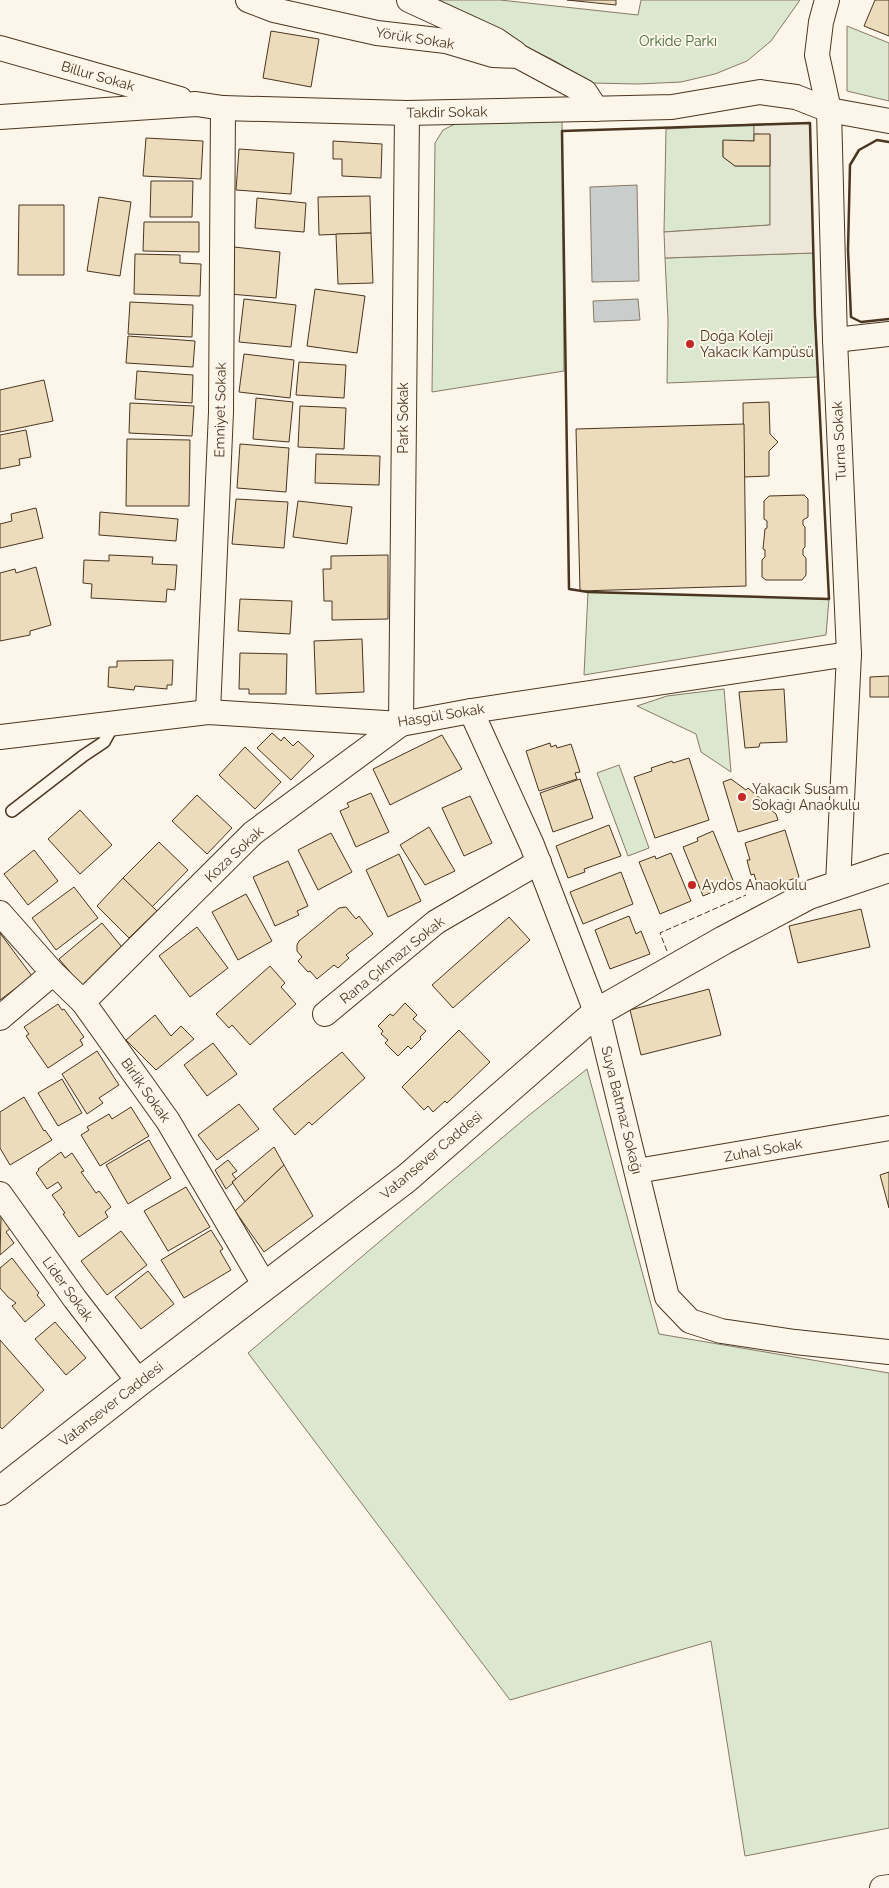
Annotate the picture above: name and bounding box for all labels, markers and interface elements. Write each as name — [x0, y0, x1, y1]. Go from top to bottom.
street label: Yörük Sokak — [374, 24, 456, 52]
park label: Orkide Parkı — [639, 33, 717, 49]
street label: Billur Sokak — [59, 58, 137, 94]
street label: Takdir Sokak — [406, 103, 488, 121]
place label: Doğa Koleji Yakacık Kampüsü — [700, 328, 814, 360]
marker: Doğa Koleji Yakacık Kampüsü — [684, 338, 696, 350]
street label: Emniyet Sokak — [211, 362, 229, 458]
street label: Park Sokak — [395, 382, 411, 454]
street label: Turna Sokak — [829, 400, 849, 481]
street label: Hasgül Sokak — [396, 700, 486, 730]
place label: Yakacık Susam Sokağı Anaokulu — [752, 781, 860, 813]
marker: Yakacık Susam Sokağı Anaokulu — [736, 791, 748, 803]
street label: Koza Sokak — [201, 822, 267, 885]
place label: Aydos Anaokulu — [702, 877, 807, 893]
marker: Aydos Anaokulu — [686, 879, 698, 891]
street label: Rana Çıkmazı Sokak — [337, 913, 448, 1007]
street label: Suya Batmaz Sokağı — [598, 1044, 646, 1176]
street label: Birlik Sokak — [118, 1055, 174, 1126]
street label: Vatansever Caddesi — [377, 1108, 485, 1202]
street label: Zuhal Sokak — [723, 1135, 804, 1165]
street label: Lider Sokak — [39, 1254, 97, 1325]
street label: Vatansever Caddesi — [56, 1358, 166, 1450]

